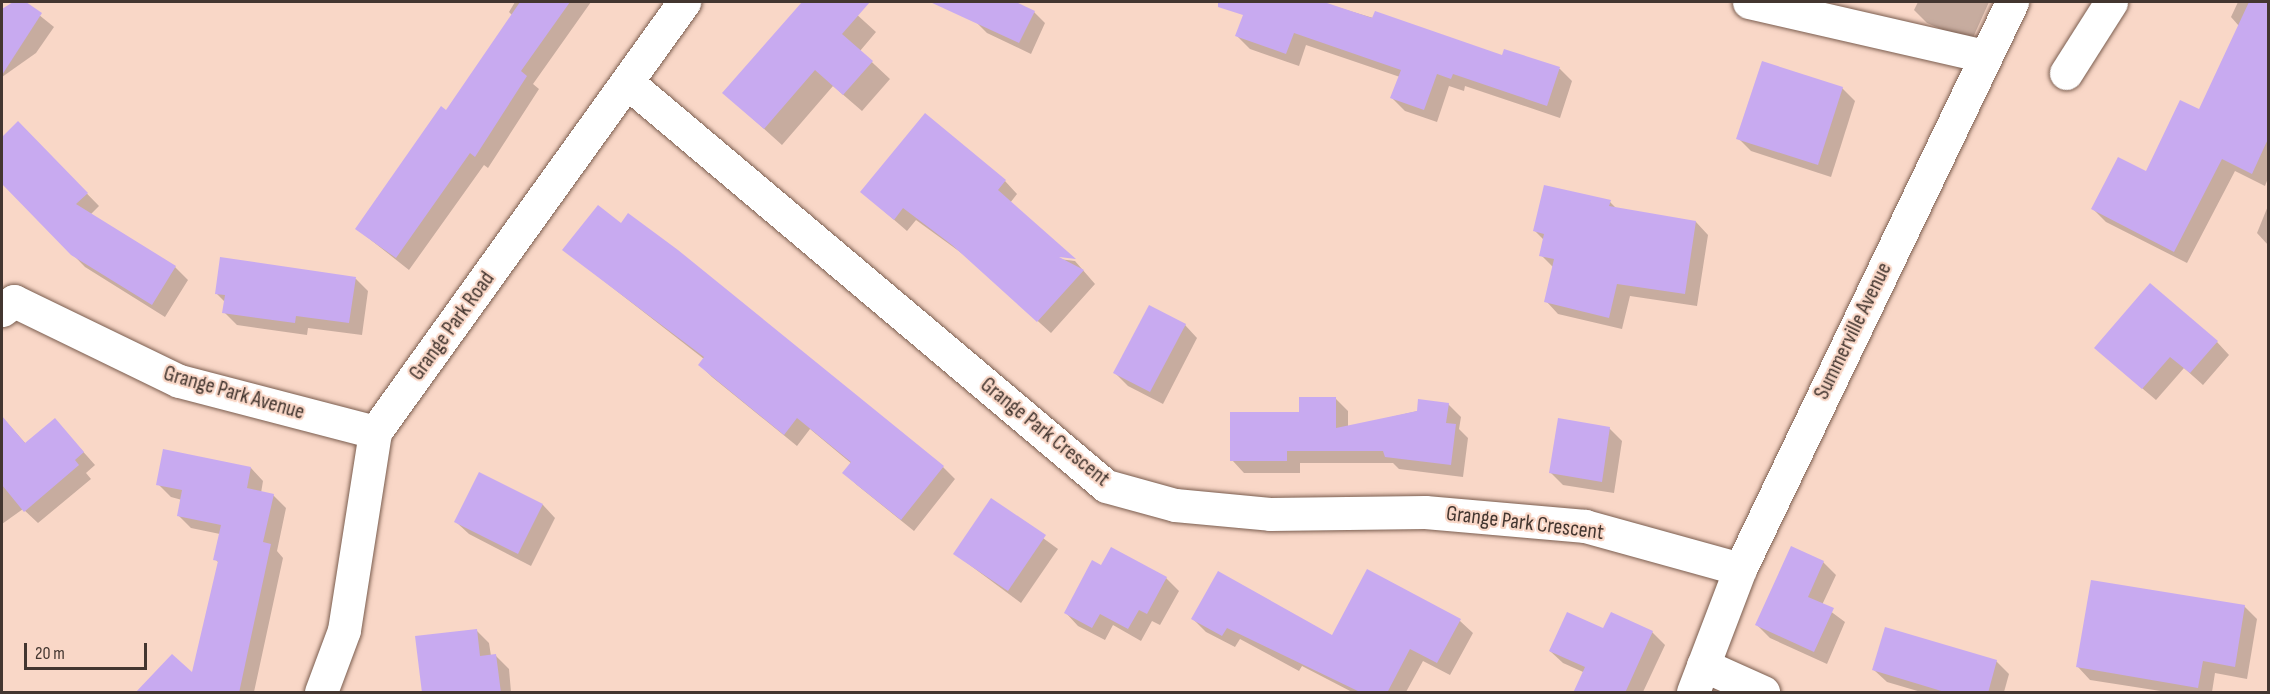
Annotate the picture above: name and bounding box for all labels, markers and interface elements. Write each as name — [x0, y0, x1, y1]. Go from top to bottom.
street label: Summerville Avenue — [1808, 258, 1898, 404]
street label: Grange Park Road — [404, 266, 500, 386]
street label: Grange Park Avenue — [160, 360, 308, 426]
street label: Grange Park Crescent — [975, 372, 1115, 492]
street label: Grange Park Crescent — [1445, 500, 1605, 546]
scale bar — [27, 631, 150, 669]
text: 20 m — [35, 643, 65, 664]

